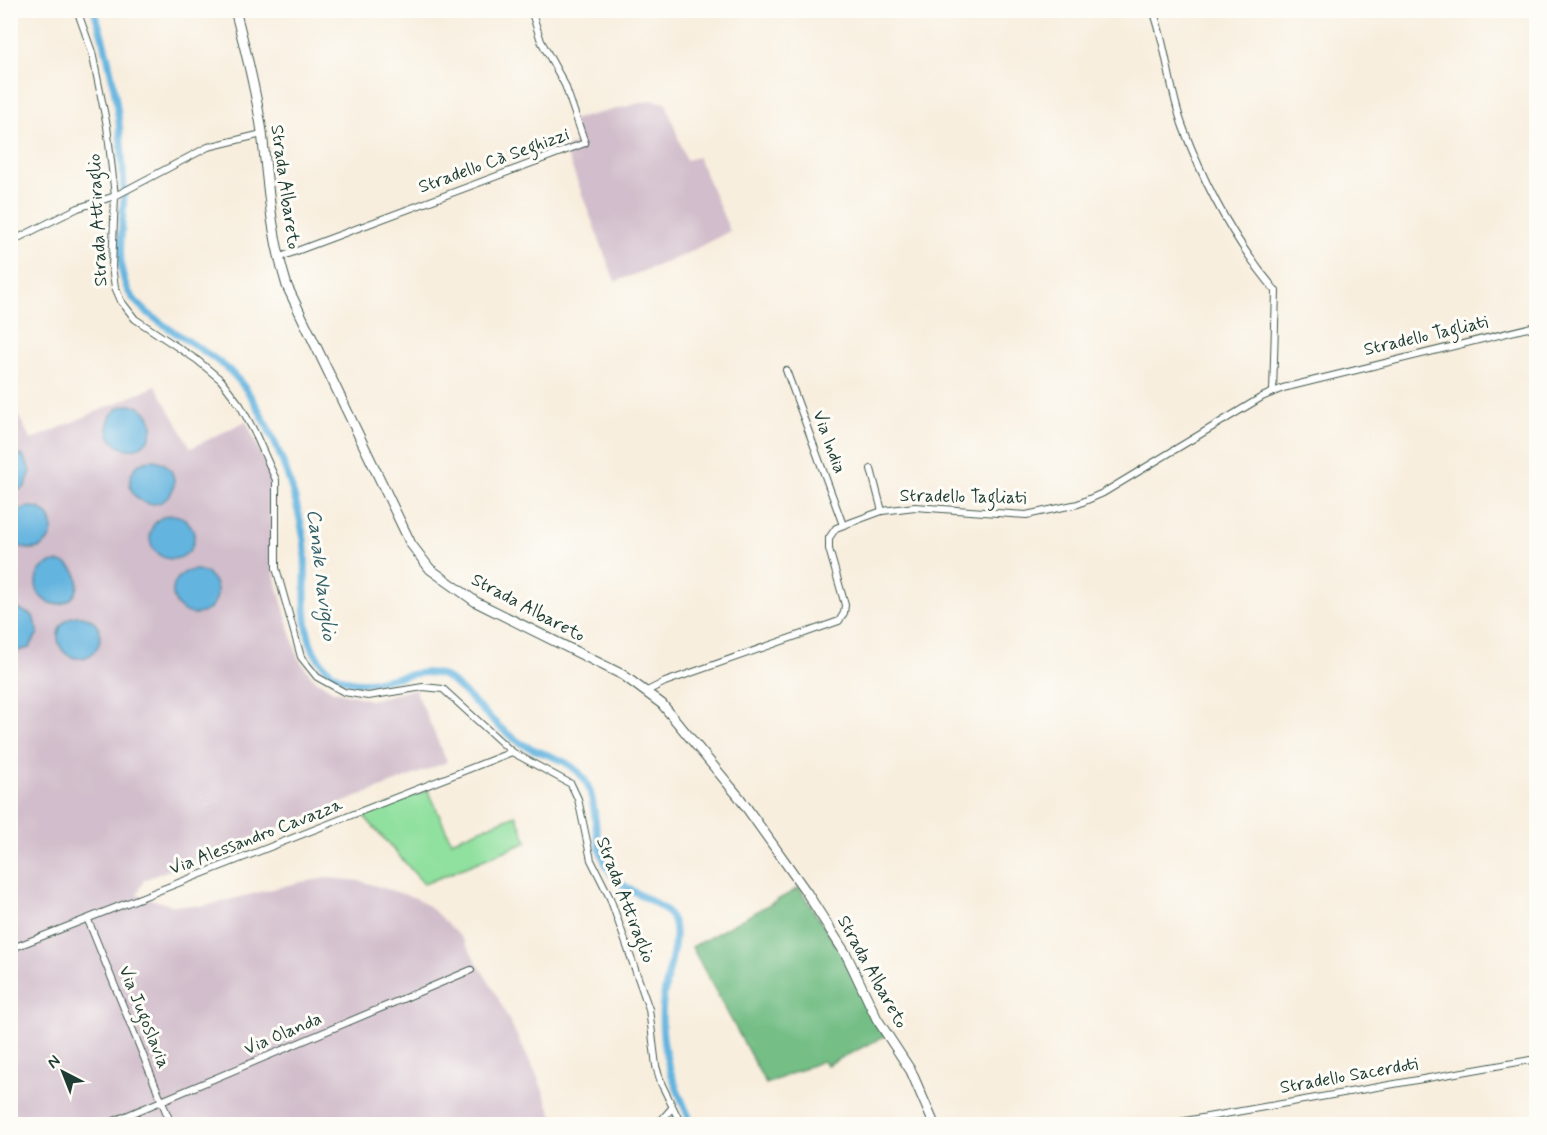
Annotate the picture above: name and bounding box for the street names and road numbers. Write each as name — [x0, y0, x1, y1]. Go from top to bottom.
street label: Strada Albareto — [264, 123, 306, 251]
street label: Stradello Cà Seghizzi — [415, 123, 573, 201]
street label: Strada Attiraglio — [83, 153, 115, 287]
street label: Stradello Tagliati — [1362, 310, 1491, 364]
street label: Via India — [806, 407, 852, 477]
street label: Stradello Tagliati — [899, 484, 1027, 512]
street label: Strada Albareto — [467, 568, 589, 648]
street label: Via Alessandro Cavazza — [166, 793, 346, 881]
street label: Strada Attiraglio — [588, 834, 660, 967]
street label: Strada Albareto — [831, 911, 913, 1033]
street label: Via Jugoslavia — [111, 962, 176, 1073]
street label: Via Olanda — [240, 1007, 326, 1061]
street label: Stradello Sacerdoti — [1278, 1052, 1420, 1100]

